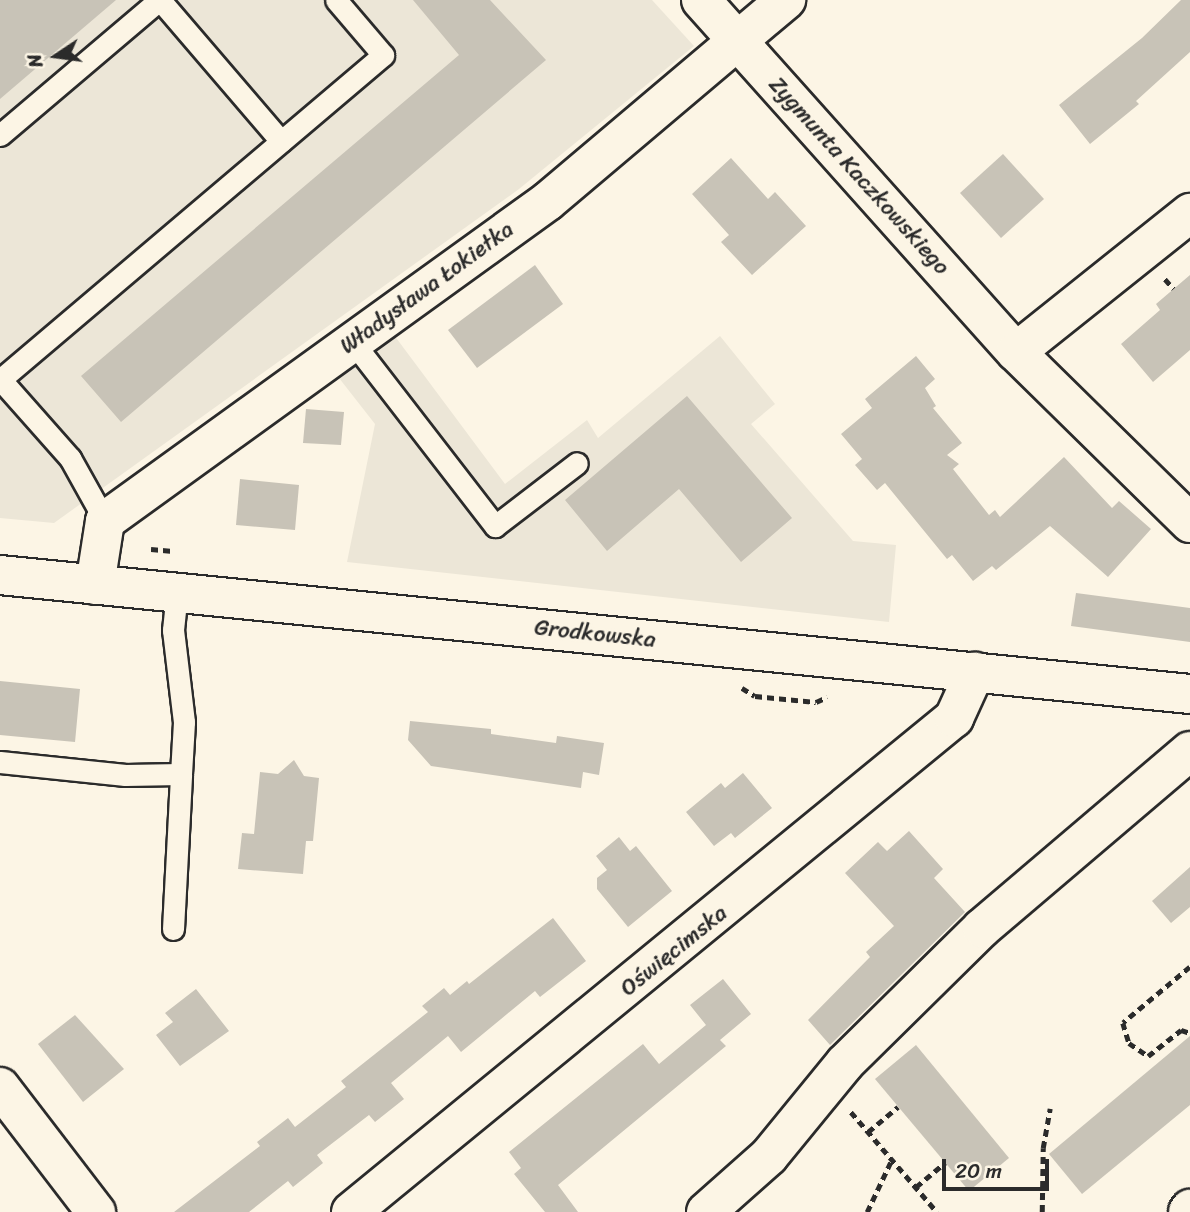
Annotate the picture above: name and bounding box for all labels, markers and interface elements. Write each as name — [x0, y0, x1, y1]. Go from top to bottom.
north arrow — [21, 21, 91, 91]
text: N — [17, 51, 53, 71]
street label: Zygmunta Kaczkowskiego — [762, 71, 956, 281]
street label: Władysława Łokietka — [335, 216, 519, 360]
street label: Grodkowska — [533, 614, 657, 654]
street label: Oświęcimska — [615, 900, 733, 1002]
scale bar — [945, 1146, 1052, 1190]
text: 20 m — [955, 1152, 1002, 1190]

